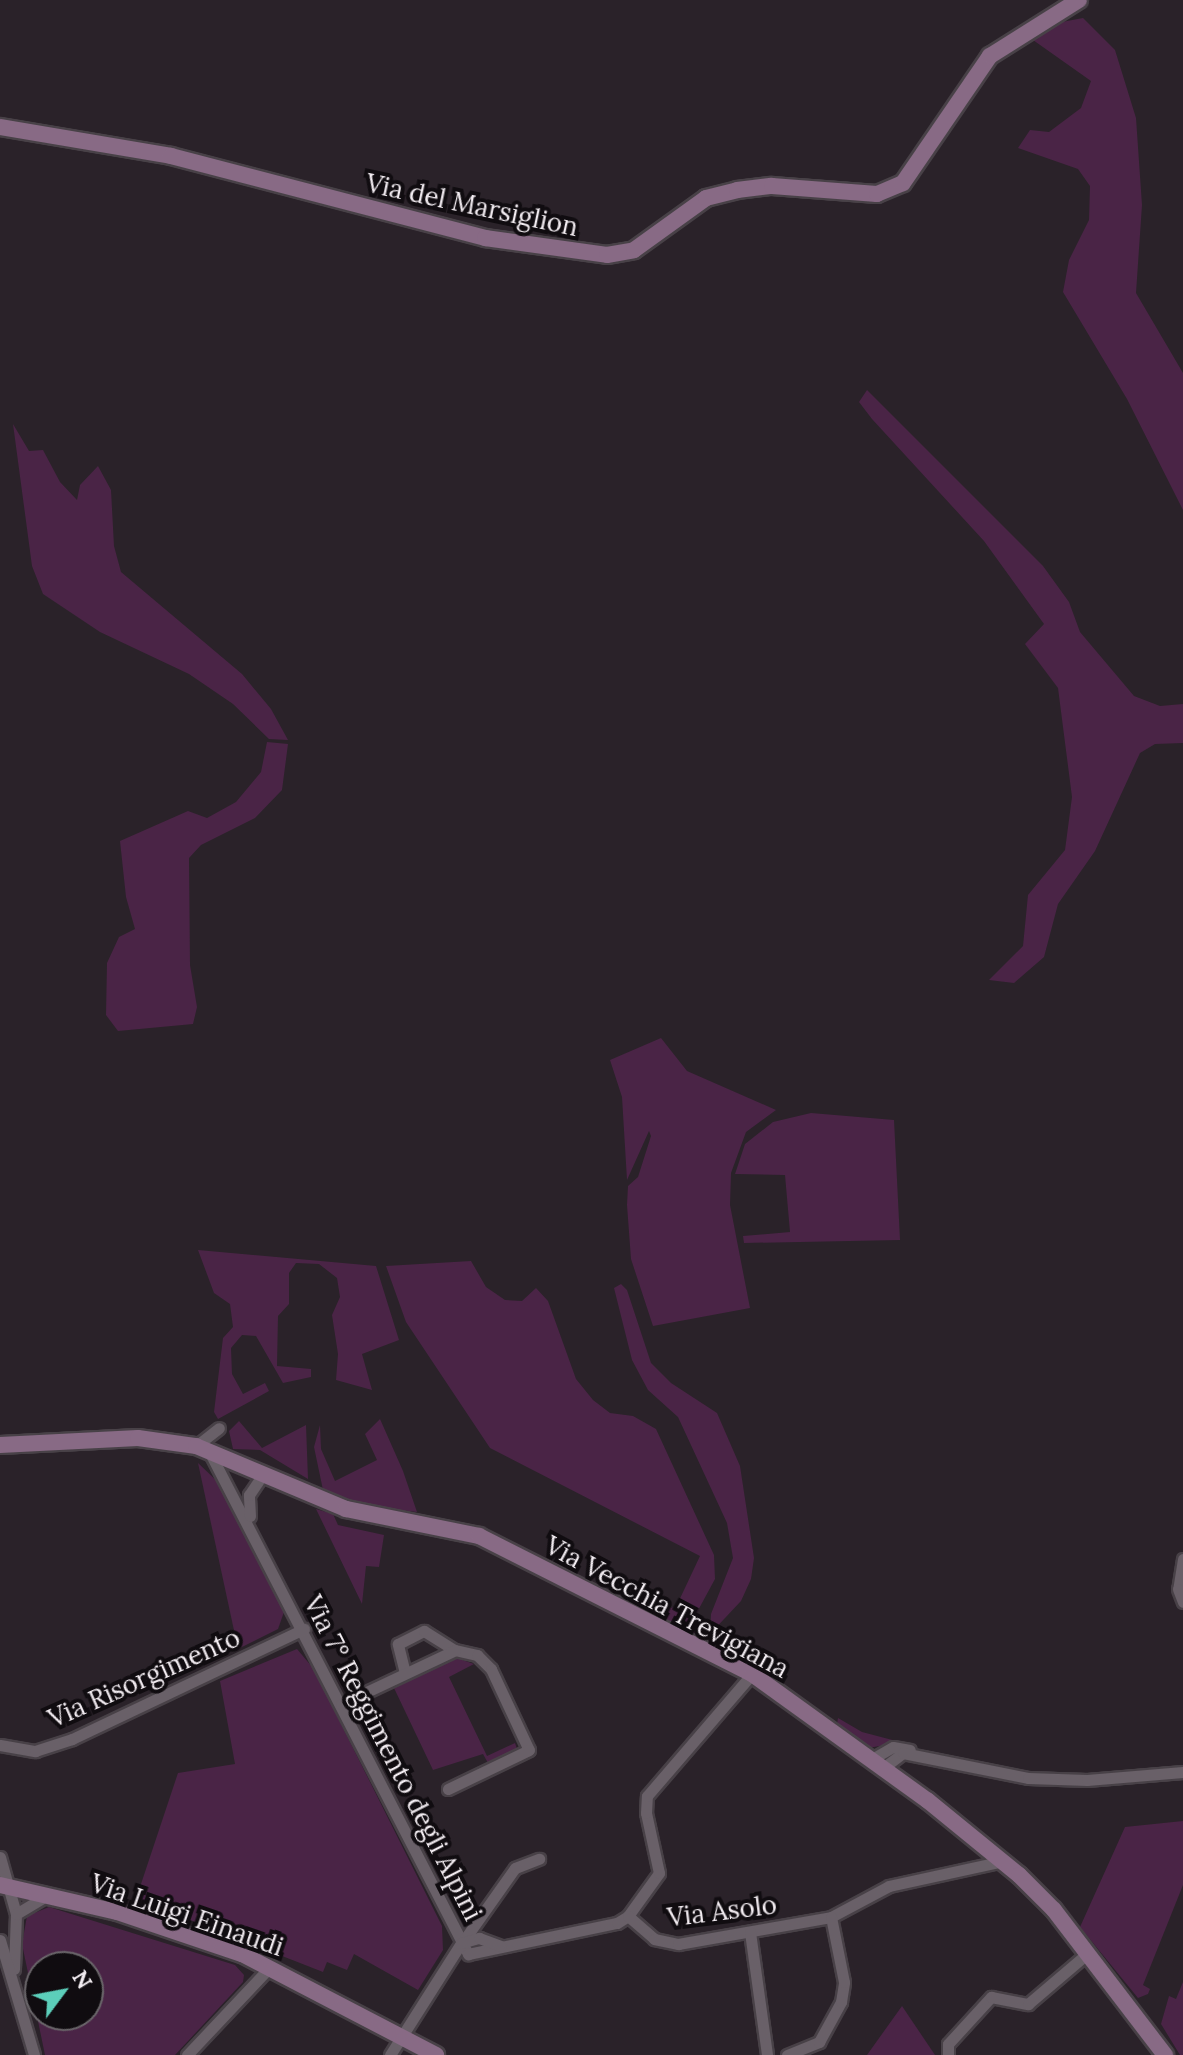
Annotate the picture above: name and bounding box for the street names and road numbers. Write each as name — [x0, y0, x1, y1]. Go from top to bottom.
street label: Via del Marsiglion — [363, 167, 581, 243]
street label: Via Vecchia Trevigiana — [540, 1530, 794, 1684]
street label: Via 7° Reggimento degli Alpini — [297, 1590, 489, 1926]
street label: Via Risorgimento — [43, 1622, 245, 1734]
street label: Via Luigi Einaudi — [86, 1867, 288, 1963]
street label: Via Asolo — [666, 1889, 778, 1933]

